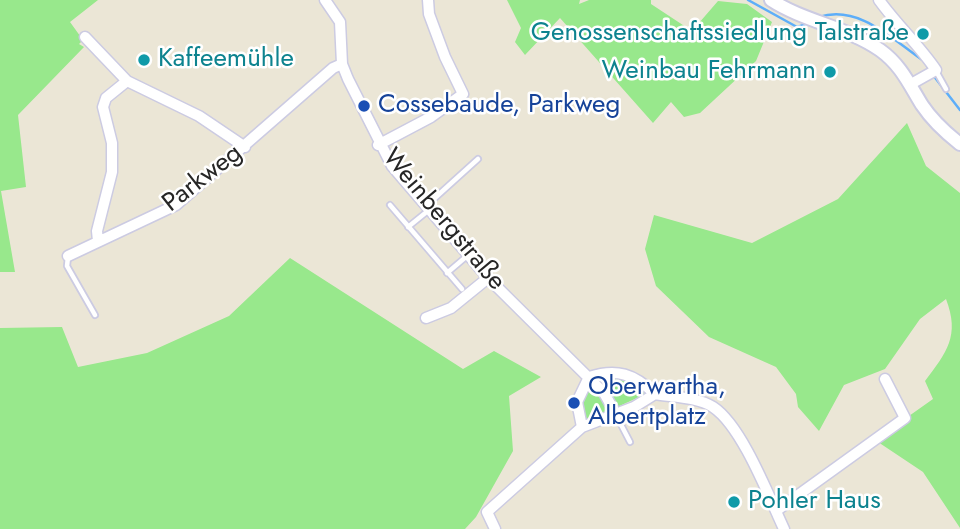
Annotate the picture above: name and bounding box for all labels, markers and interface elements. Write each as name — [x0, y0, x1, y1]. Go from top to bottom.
place label: Genossenschaftssiedlung Talstraße — [531, 18, 909, 50]
marker: Genossenschaftssiedlung Talstraße — [915, 26, 931, 42]
place label: Kaffeemühle — [158, 44, 294, 76]
marker: Kaffeemühle — [136, 52, 152, 68]
place label: Weinbau Fehrmann — [602, 56, 816, 88]
marker: Weinbau Fehrmann — [822, 64, 838, 80]
place label: Cossebaude, Parkweg — [378, 90, 620, 122]
marker: Cossebaude, Parkweg — [356, 98, 372, 114]
street label: Parkweg — [157, 138, 249, 220]
street label: Weinbergstraße — [375, 143, 511, 297]
place label: Oberwartha, Albertplatz — [588, 372, 726, 434]
marker: Oberwartha, Albertplatz — [566, 395, 582, 411]
place label: Pohler Haus — [748, 486, 881, 518]
marker: Pohler Haus — [726, 494, 742, 510]

